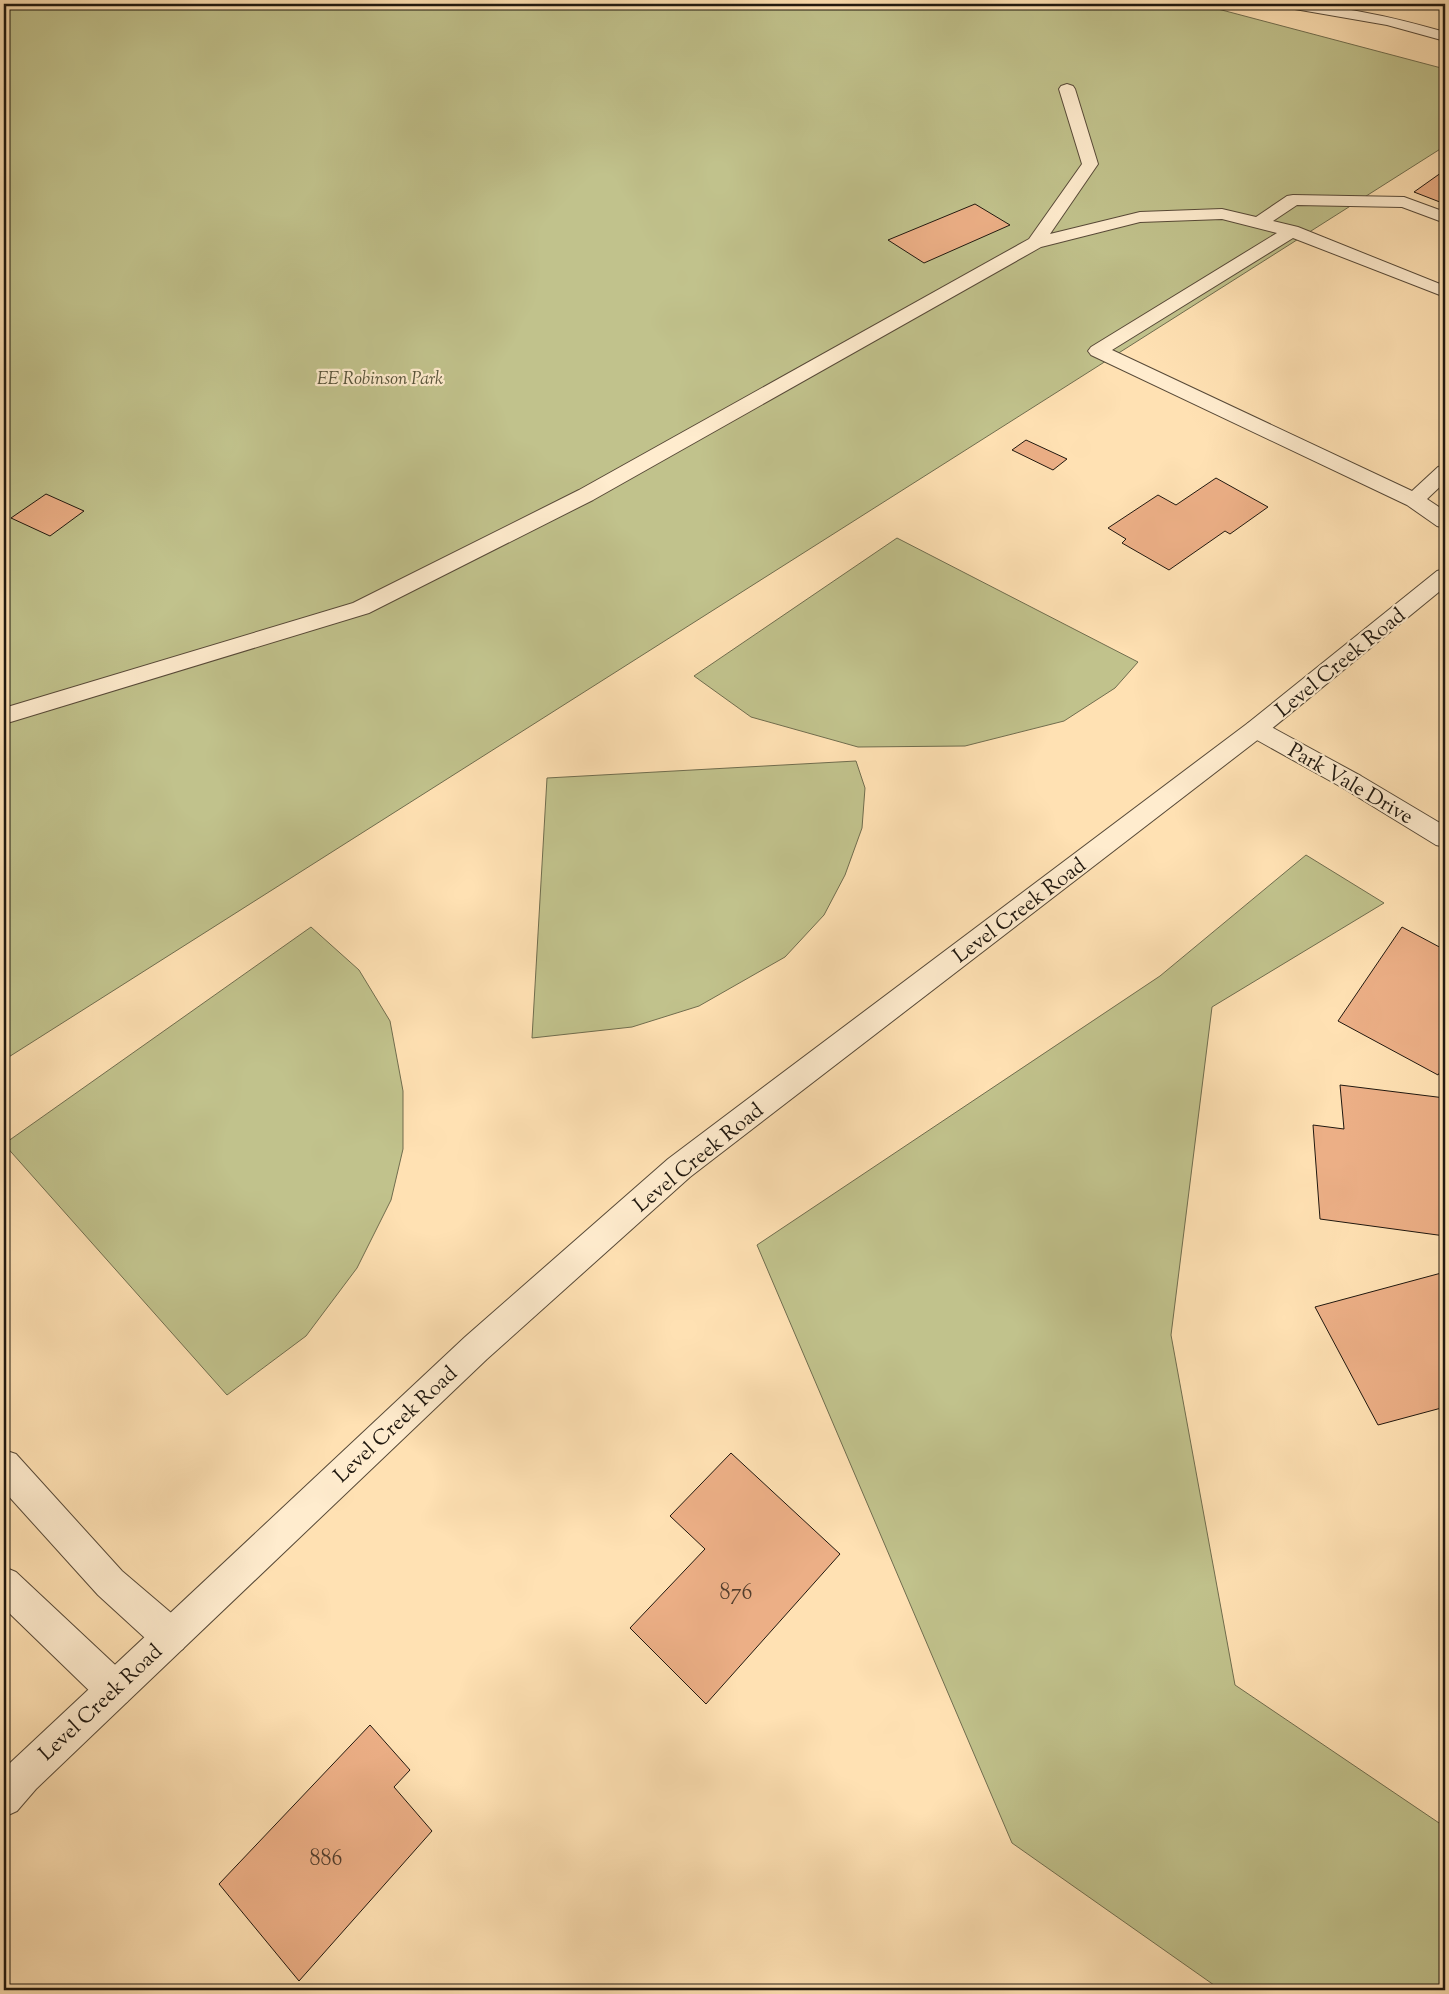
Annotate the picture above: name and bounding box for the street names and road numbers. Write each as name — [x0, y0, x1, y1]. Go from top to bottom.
street label: Level Creek Road — [1270, 602, 1413, 725]
street label: Park Vale Drive — [1282, 737, 1418, 833]
street label: Level Creek Road — [947, 852, 1093, 972]
street label: Level Creek Road — [628, 1097, 771, 1220]
street label: Level Creek Road — [328, 1360, 465, 1491]
street label: Level Creek Road — [33, 1638, 170, 1769]

